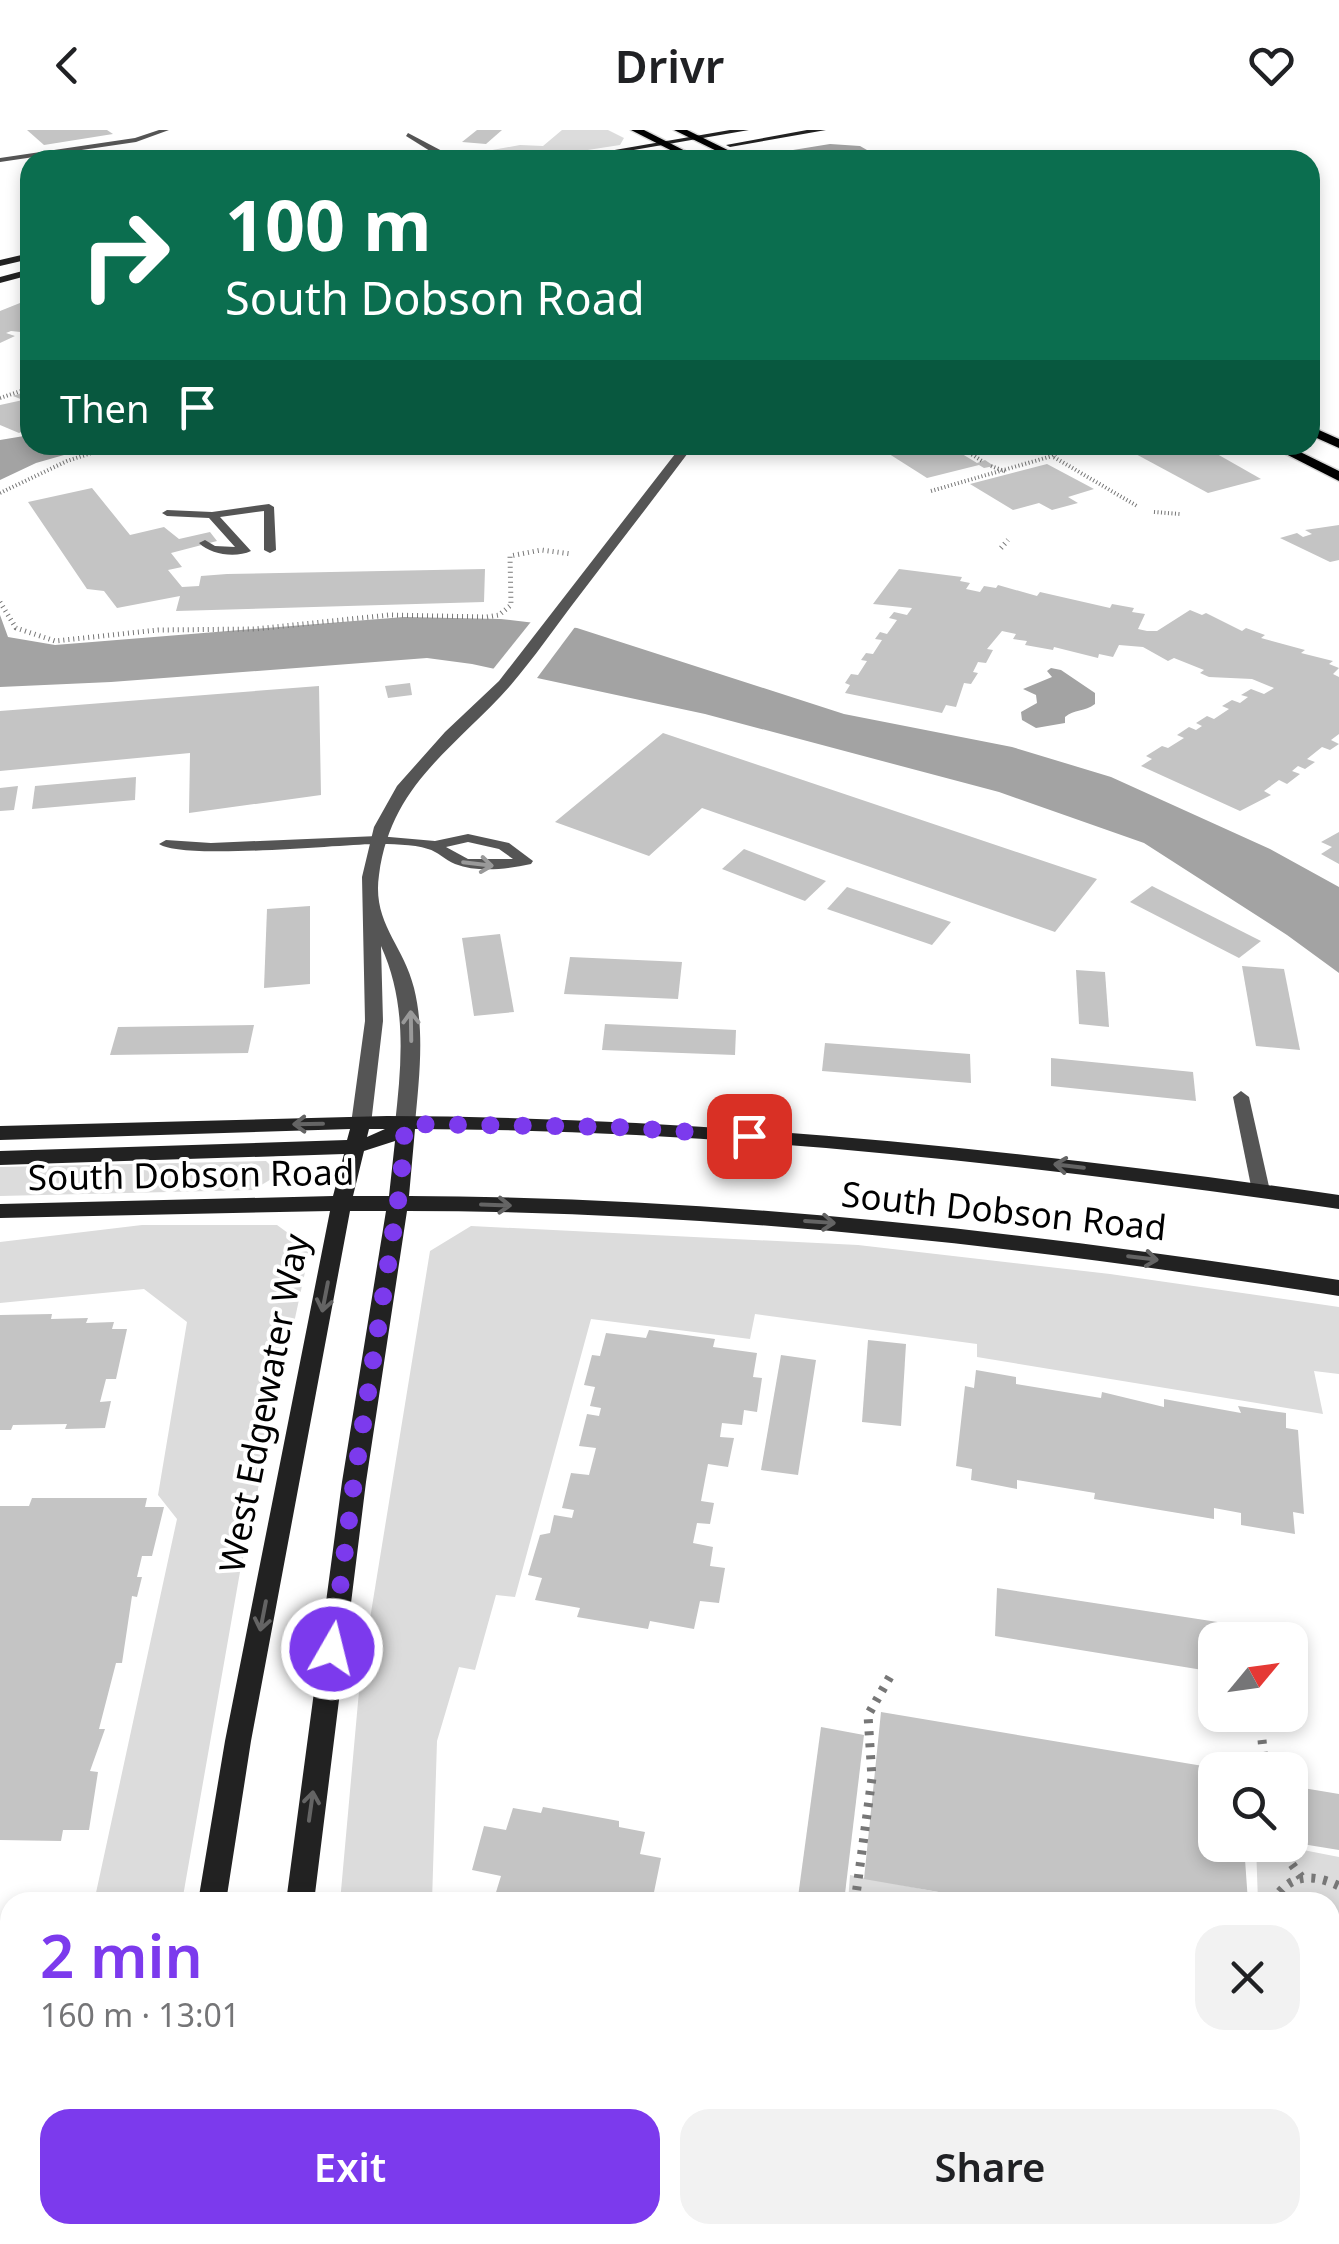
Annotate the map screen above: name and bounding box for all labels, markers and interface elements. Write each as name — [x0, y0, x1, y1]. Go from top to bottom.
text: Drivr — [615, 35, 724, 96]
icon: back — [40, 38, 95, 93]
icon: heart — [1244, 38, 1299, 93]
text: 100 m — [225, 176, 432, 272]
icon: right — [60, 190, 190, 320]
text: South Dobson Road — [225, 267, 645, 328]
icon: arrive — [170, 380, 225, 435]
text: Then — [60, 382, 150, 434]
one-way arrow — [461, 855, 494, 874]
one-way arrow — [402, 1011, 420, 1044]
pin — [707, 1094, 792, 1179]
icon: arrive — [722, 1109, 777, 1164]
one-way arrow — [292, 1115, 324, 1134]
street label: South Dobson Road — [27, 1148, 355, 1200]
one-way arrow — [1053, 1156, 1086, 1174]
street label: South Dobson Road — [839, 1170, 1169, 1250]
one-way arrow — [479, 1195, 511, 1214]
one-way arrow — [803, 1213, 836, 1232]
street label: West Edgewater Way — [207, 1230, 319, 1576]
one-way arrow — [1126, 1249, 1159, 1268]
one-way arrow — [315, 1280, 334, 1313]
position arrow — [280, 1597, 384, 1701]
one-way arrow — [253, 1599, 272, 1631]
north arrow — [1198, 1622, 1308, 1732]
map controls — [1198, 1622, 1308, 1862]
button: search — [1198, 1752, 1308, 1862]
one-way arrow — [302, 1790, 321, 1822]
text: 2 min — [40, 1914, 203, 1996]
button: close — [1195, 1925, 1300, 2030]
text: 160 m · 13:01 — [40, 1993, 240, 2036]
button: Exit — [40, 2109, 660, 2224]
button: Share — [680, 2109, 1300, 2224]

